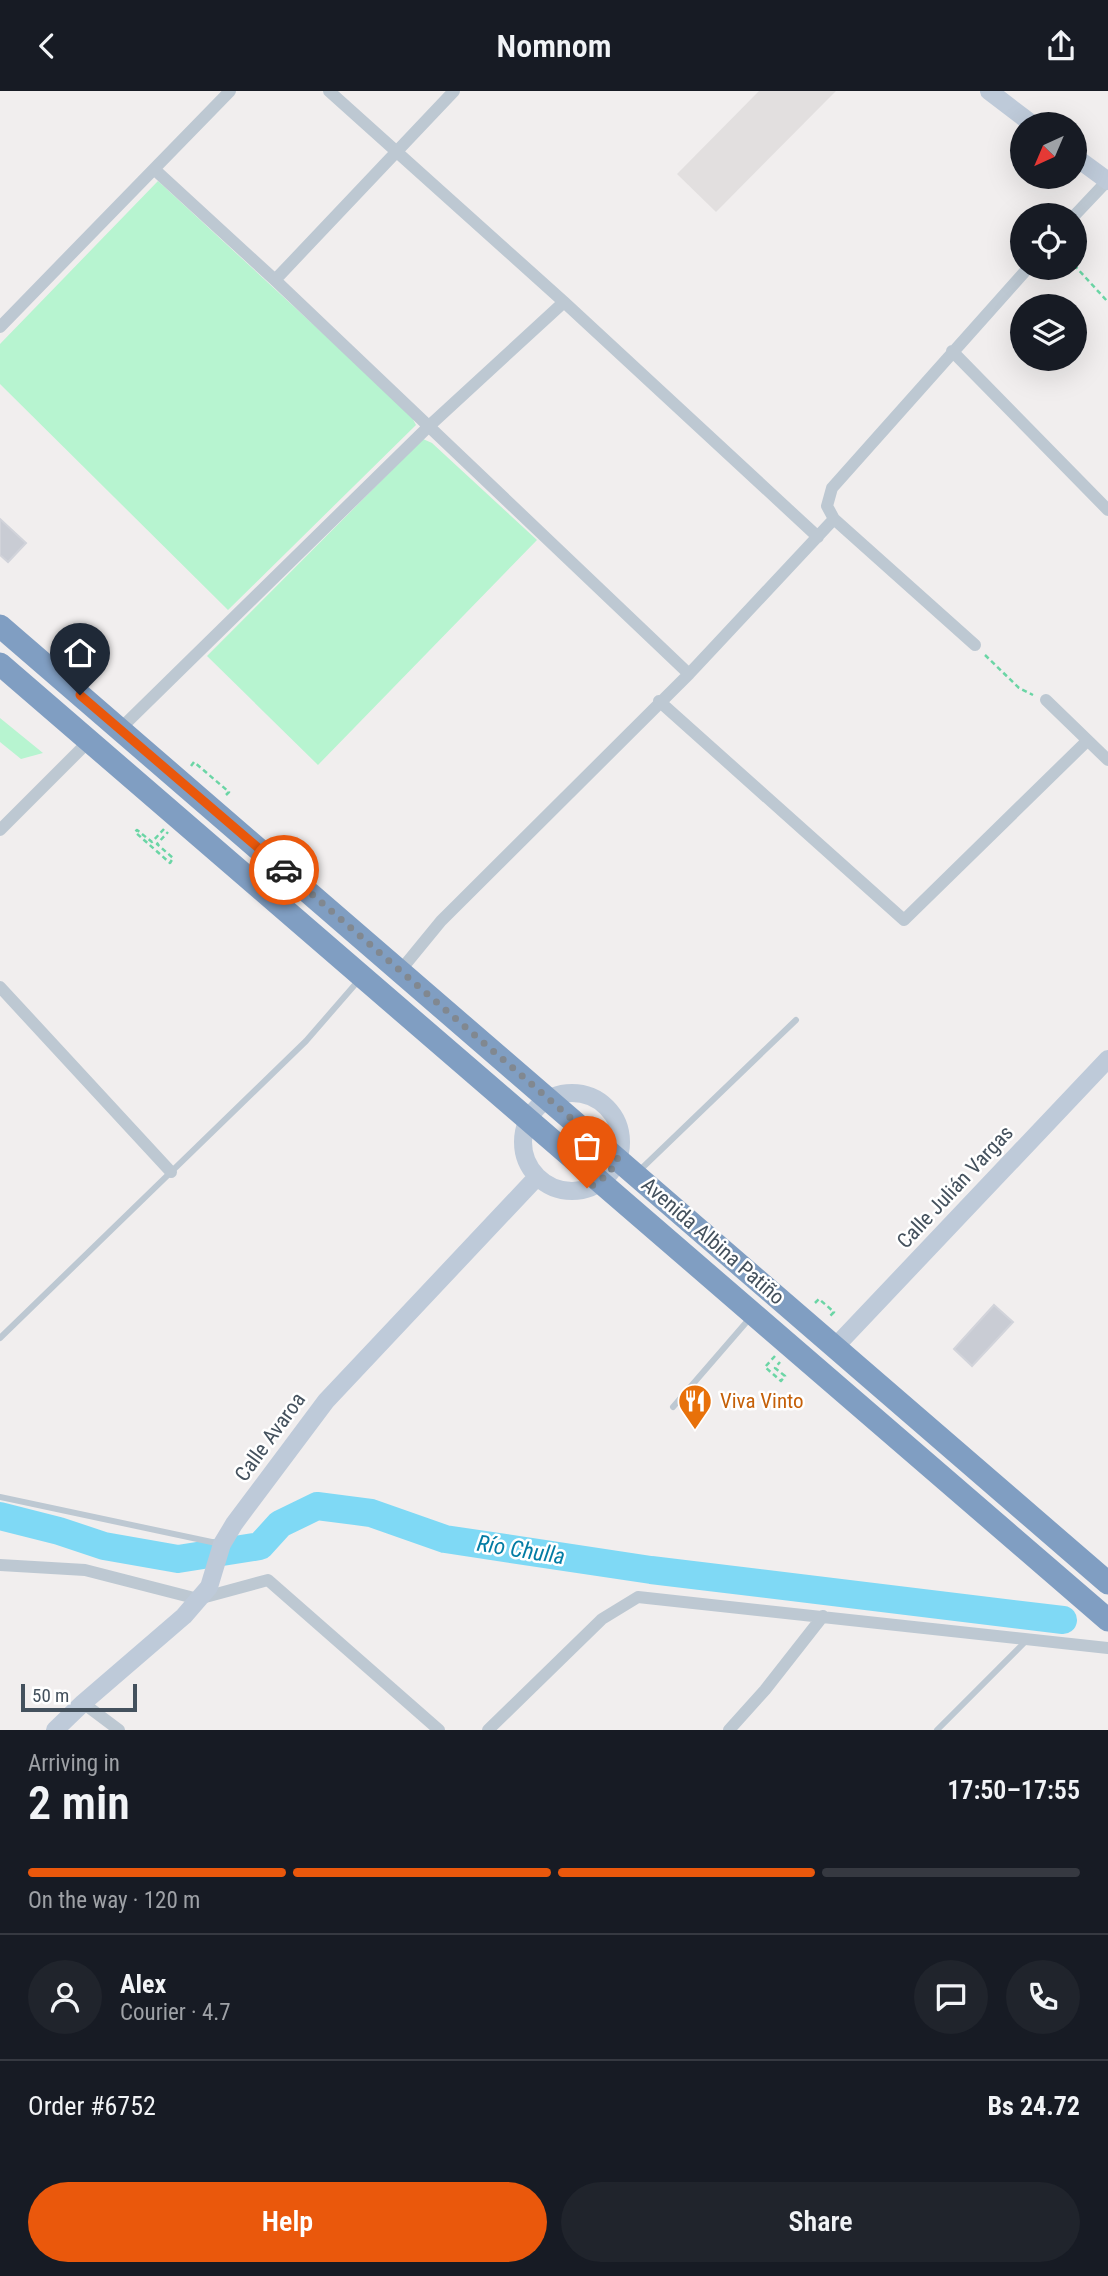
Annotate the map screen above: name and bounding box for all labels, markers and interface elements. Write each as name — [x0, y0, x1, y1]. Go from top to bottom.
icon: back — [28, 27, 66, 65]
text: Nomnom — [497, 27, 611, 65]
icon: share — [1042, 27, 1080, 65]
north arrow — [1010, 112, 1087, 189]
map controls — [1010, 112, 1087, 371]
button: locate — [1010, 203, 1087, 280]
button: layers — [1010, 294, 1087, 371]
pin — [50, 623, 110, 695]
icon: home — [61, 634, 99, 672]
courier — [249, 835, 319, 905]
icon: car — [265, 851, 303, 889]
pin — [557, 1116, 617, 1188]
street label: Calle Julián Vargas — [892, 1121, 1018, 1253]
icon: bag — [568, 1127, 606, 1165]
street label: Avenida Albina Patiño — [637, 1173, 789, 1309]
restaurant icon: Viva Vinto — [676, 1382, 714, 1431]
street label: Calle Avaroa — [230, 1388, 310, 1486]
place label: Viva Vinto — [720, 1389, 804, 1413]
water label: Río Chulla — [475, 1530, 567, 1570]
scale bar — [21, 1681, 136, 1713]
text: 50 m — [32, 1684, 69, 1707]
text: Arriving in — [28, 1750, 120, 1777]
text: 17:50–17:55 — [947, 1775, 1080, 1805]
text: 2 min — [28, 1776, 130, 1830]
text: On the way · 120 m — [28, 1887, 200, 1914]
button: person — [28, 1960, 102, 2034]
button: chat — [914, 1960, 988, 2034]
button: phone — [1006, 1960, 1080, 2034]
text: Alex — [120, 1969, 166, 1999]
text: Courier · 4.7 — [120, 1999, 231, 2026]
text: Order #6752 — [28, 2091, 156, 2121]
text: Bs 24.72 — [988, 2091, 1080, 2121]
button: Help — [28, 2182, 547, 2262]
button: Share — [561, 2182, 1080, 2262]

